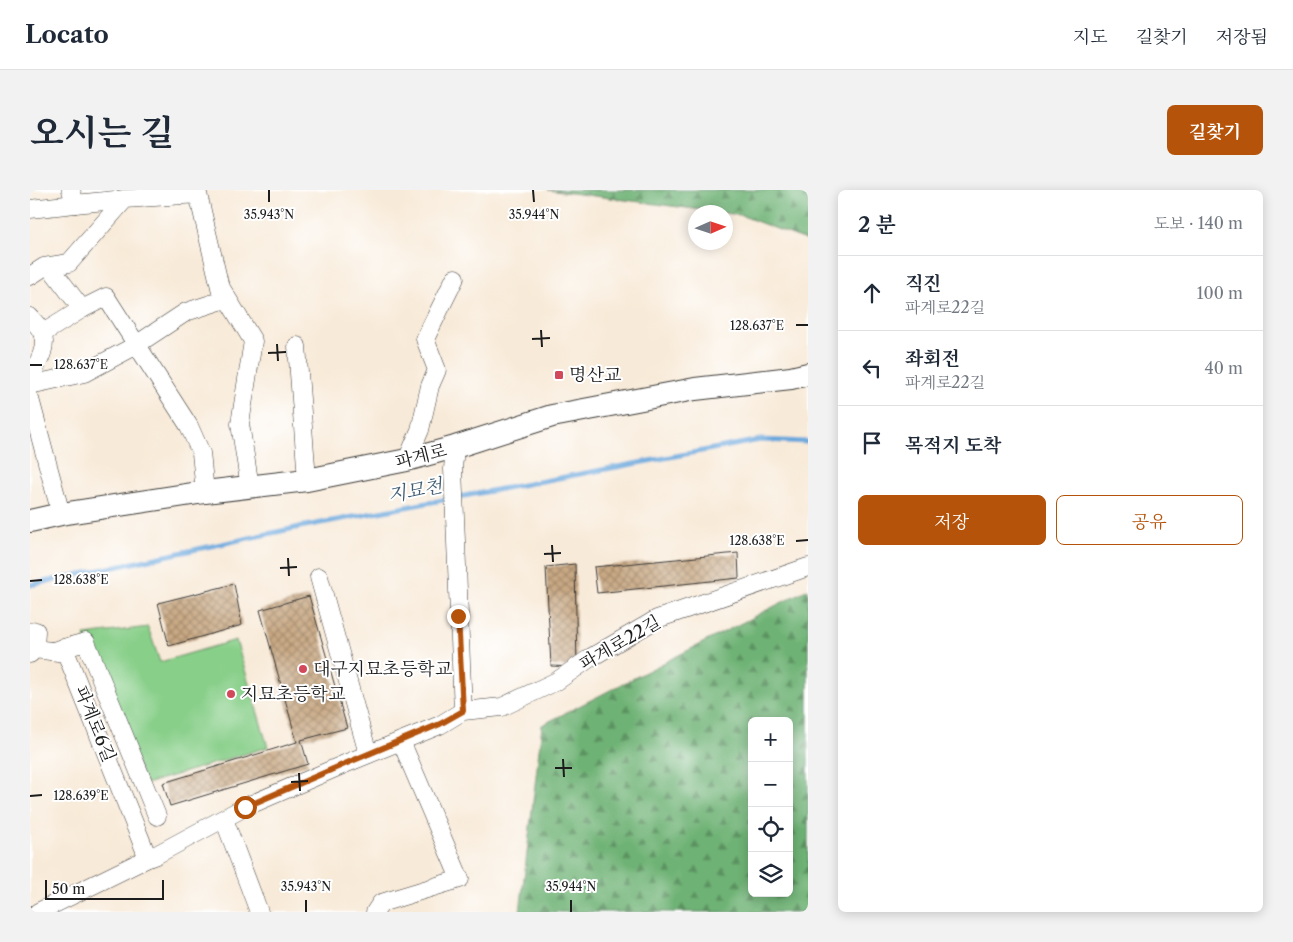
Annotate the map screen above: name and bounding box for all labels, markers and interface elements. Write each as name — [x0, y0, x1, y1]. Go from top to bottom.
text: Locato — [25, 20, 109, 49]
text: 지도 — [1073, 26, 1108, 48]
text: 길찾기 — [1136, 26, 1188, 48]
text: 저장됨 — [1216, 26, 1268, 48]
button: 길찾기 — [1167, 105, 1263, 155]
text: 오시는 길 — [30, 111, 174, 154]
north arrow — [688, 205, 733, 250]
text: 35.943°N — [244, 207, 294, 222]
text: 35.944°N — [509, 207, 559, 222]
text: 2 분 — [858, 212, 896, 237]
text: 도보 · 140 m — [1154, 213, 1243, 233]
text: 직진 — [905, 272, 942, 295]
icon: ahead — [858, 279, 886, 307]
text: 100 m — [1197, 283, 1243, 303]
text: 파계로22길 — [905, 297, 985, 317]
text: 128.637°E — [730, 318, 784, 333]
text: 좌회전 — [905, 347, 960, 370]
icon: left — [858, 354, 886, 382]
text: 128.637°E — [54, 357, 108, 372]
text: 40 m — [1204, 358, 1243, 378]
place label: 명산교 — [569, 364, 622, 386]
marker: 명산교 — [553, 369, 565, 381]
text: 파계로22길 — [905, 372, 985, 392]
icon: arrive — [858, 429, 886, 457]
text: 목적지 도착 — [905, 434, 1002, 457]
street label: 파계로 — [393, 439, 449, 473]
water label: 지묘천 — [386, 474, 446, 507]
button: 저장 — [858, 495, 1046, 545]
button: 공유 — [1056, 495, 1243, 545]
text: 128.638°E — [729, 533, 785, 548]
text: 128.638°E — [53, 572, 109, 587]
route end — [447, 605, 470, 628]
street label: 파계로22길 — [575, 611, 665, 675]
place label: 대구지묘초등학교 — [313, 658, 453, 680]
marker: 대구지묘초등학교 — [297, 663, 309, 675]
street label: 파계로6길 — [70, 683, 120, 765]
place label: 지묘초등학교 — [241, 683, 346, 705]
marker: 지묘초등학교 — [225, 688, 237, 700]
map controls — [748, 717, 793, 897]
button: + — [748, 717, 793, 762]
button: − — [748, 762, 793, 807]
text: 128.639°E — [53, 788, 109, 803]
route start — [234, 796, 257, 819]
button: locate — [748, 807, 793, 852]
button: layers — [748, 852, 793, 897]
scale bar — [45, 877, 164, 900]
text: 35.943°N — [281, 879, 331, 894]
text: 35.944°N — [546, 879, 596, 894]
text: 50 m — [52, 880, 85, 898]

